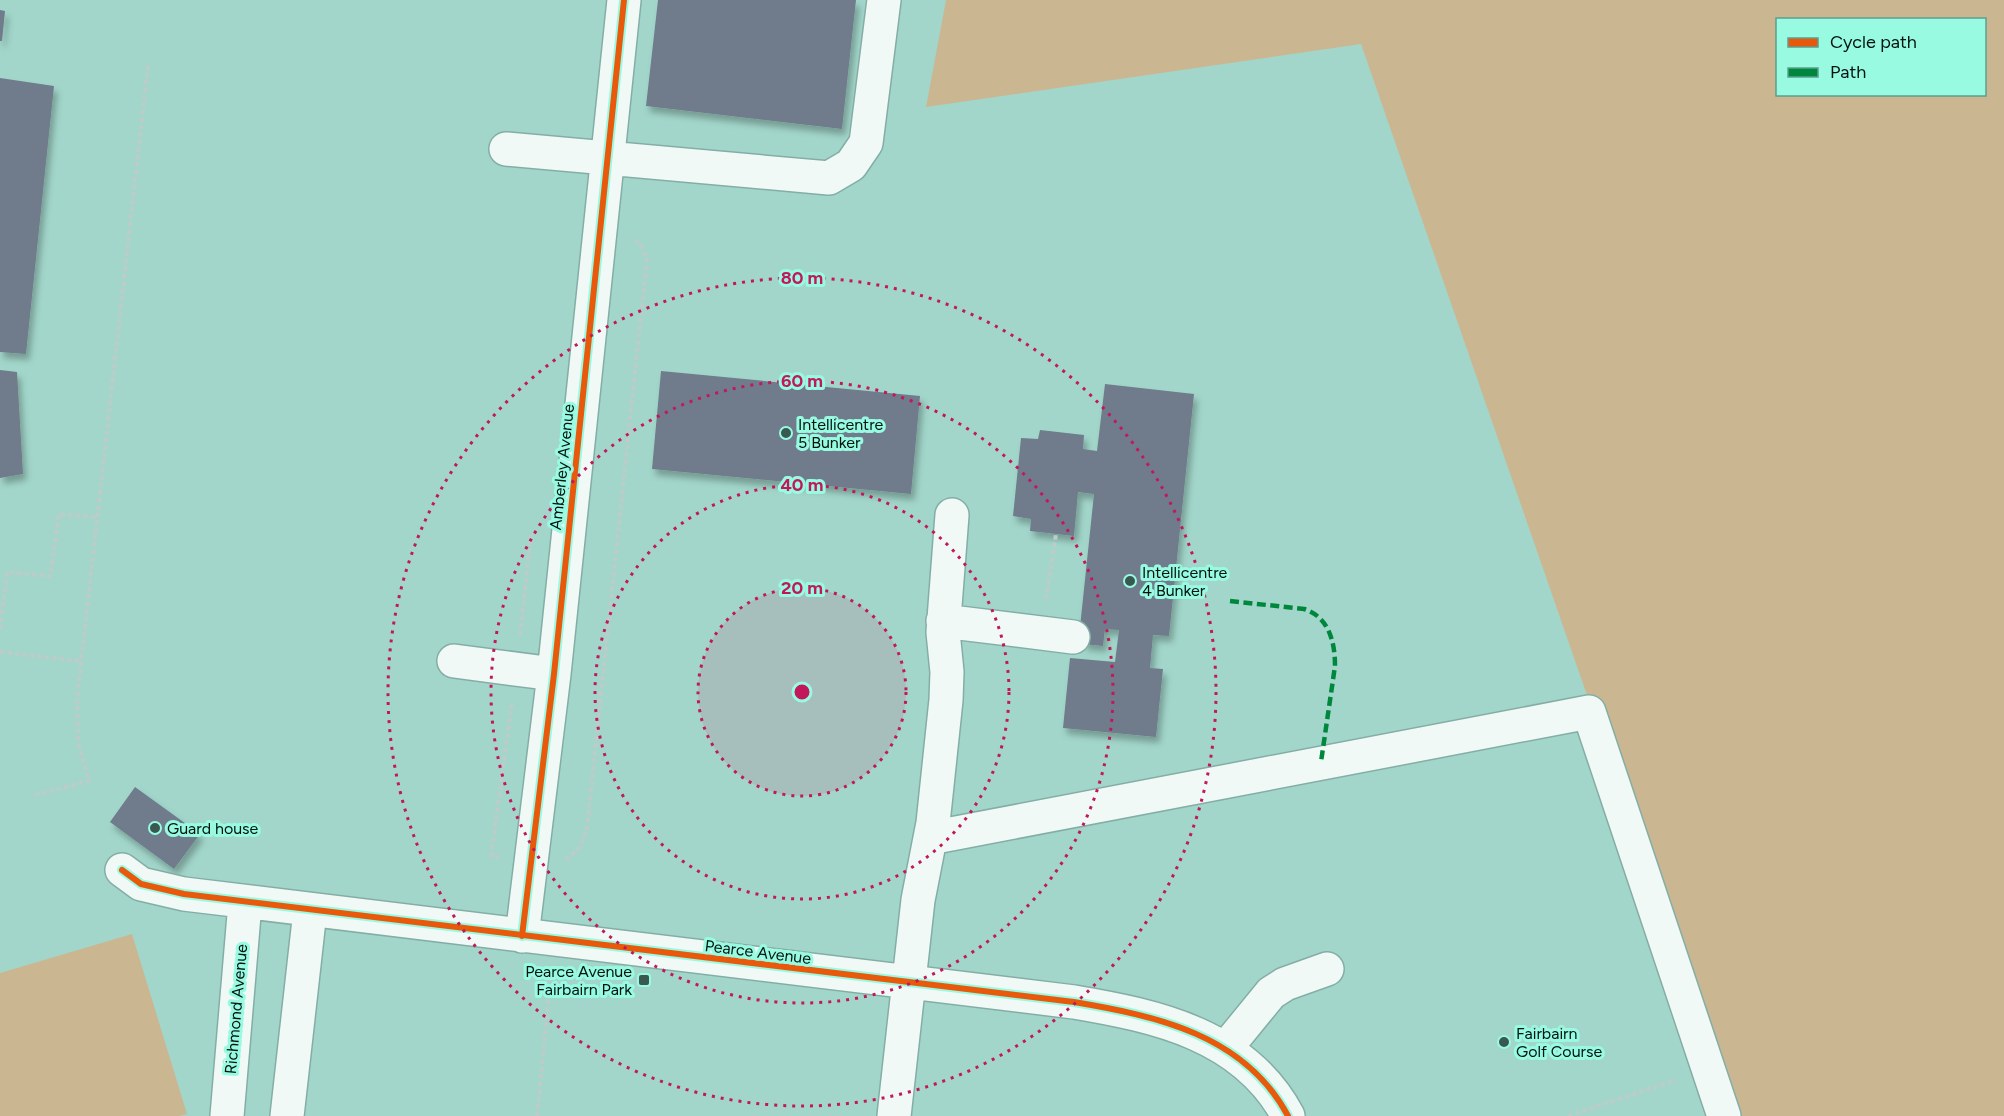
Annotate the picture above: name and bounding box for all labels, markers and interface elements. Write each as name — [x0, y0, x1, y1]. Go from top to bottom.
legend — [1776, 18, 1986, 96]
text: Cycle path — [1830, 31, 1917, 53]
text: Path — [1830, 61, 1866, 83]
text: 80 m — [781, 267, 823, 289]
text: 60 m — [781, 370, 823, 392]
street label: Amberley Avenue — [546, 403, 578, 531]
place label: Intellicentre 5 Bunker — [798, 415, 884, 452]
marker: Intellicentre 5 Bunker — [779, 426, 793, 440]
text: 40 m — [780, 474, 824, 496]
place label: Intellicentre 4 Bunker — [1142, 563, 1228, 600]
marker: Intellicentre 4 Bunker — [1123, 574, 1137, 588]
text: 20 m — [781, 577, 823, 599]
centre of rings — [792, 682, 812, 702]
place label: Guard house — [167, 819, 259, 838]
marker: Guard house — [148, 821, 162, 835]
street label: Pearce Avenue — [704, 936, 812, 968]
street label: Richmond Avenue — [221, 943, 251, 1075]
place label: Pearce Avenue Fairbairn Park — [525, 962, 632, 999]
marker: Pearce Avenue Fairbairn Park — [637, 973, 651, 987]
place label: Fairbairn Golf Course — [1516, 1024, 1602, 1061]
marker: Fairbairn Golf Course — [1497, 1035, 1511, 1049]

